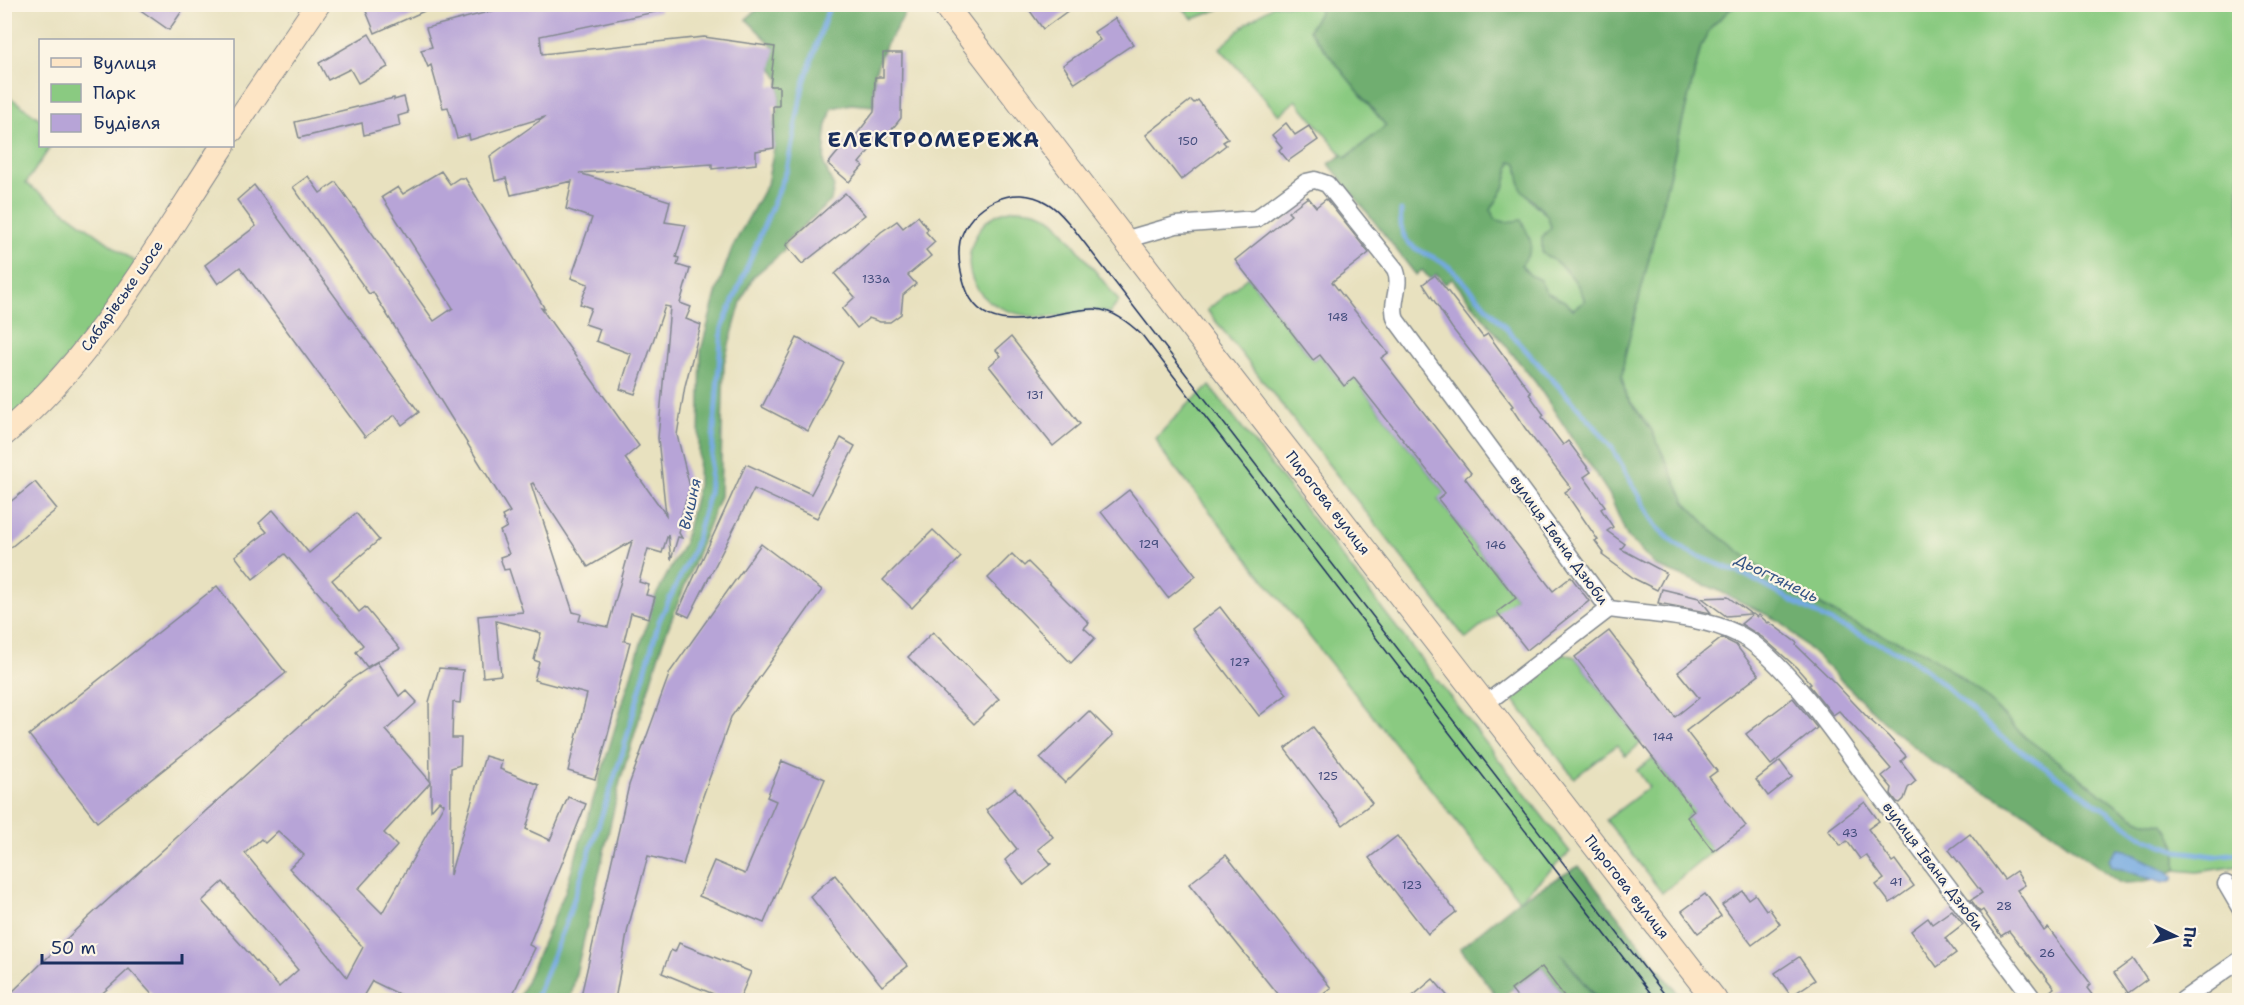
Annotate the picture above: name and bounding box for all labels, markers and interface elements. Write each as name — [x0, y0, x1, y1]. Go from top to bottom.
legend — [39, 39, 234, 147]
text: Вулиця — [93, 51, 157, 75]
text: Парк — [93, 81, 136, 105]
text: Будівля — [93, 111, 161, 135]
district label: ЕЛЕКТРОМЕРЕЖА — [827, 126, 1041, 154]
house number: 150 — [1178, 133, 1198, 149]
street label: Сабарівське шосе — [76, 237, 168, 355]
house number: 133а — [862, 271, 891, 287]
house number: 148 — [1328, 309, 1348, 325]
house number: 131 — [1026, 387, 1044, 403]
street label: Пирогова вулиця — [1281, 447, 1375, 559]
street label: вулиця Івана Дзюби — [1505, 471, 1613, 609]
water label: Вишня — [674, 476, 706, 532]
house number: 129 — [1139, 536, 1159, 552]
house number: 146 — [1485, 537, 1507, 553]
water label: Дьогтянець — [1731, 548, 1822, 607]
house number: 127 — [1230, 654, 1250, 670]
house number: 144 — [1653, 729, 1673, 745]
house number: 125 — [1318, 768, 1338, 784]
street label: вулиця Івана Дзюби — [1878, 798, 1988, 934]
house number: 43 — [1842, 825, 1858, 841]
street label: Пирогова вулиця — [1580, 831, 1674, 943]
house number: 41 — [1890, 874, 1902, 890]
house number: 123 — [1402, 877, 1422, 893]
house number: 28 — [1996, 898, 2012, 914]
north arrow — [2145, 906, 2205, 966]
text: Пн — [2178, 926, 2201, 949]
scale bar — [42, 927, 182, 965]
text: 50 m — [51, 936, 96, 960]
house number: 26 — [2039, 945, 2055, 961]

